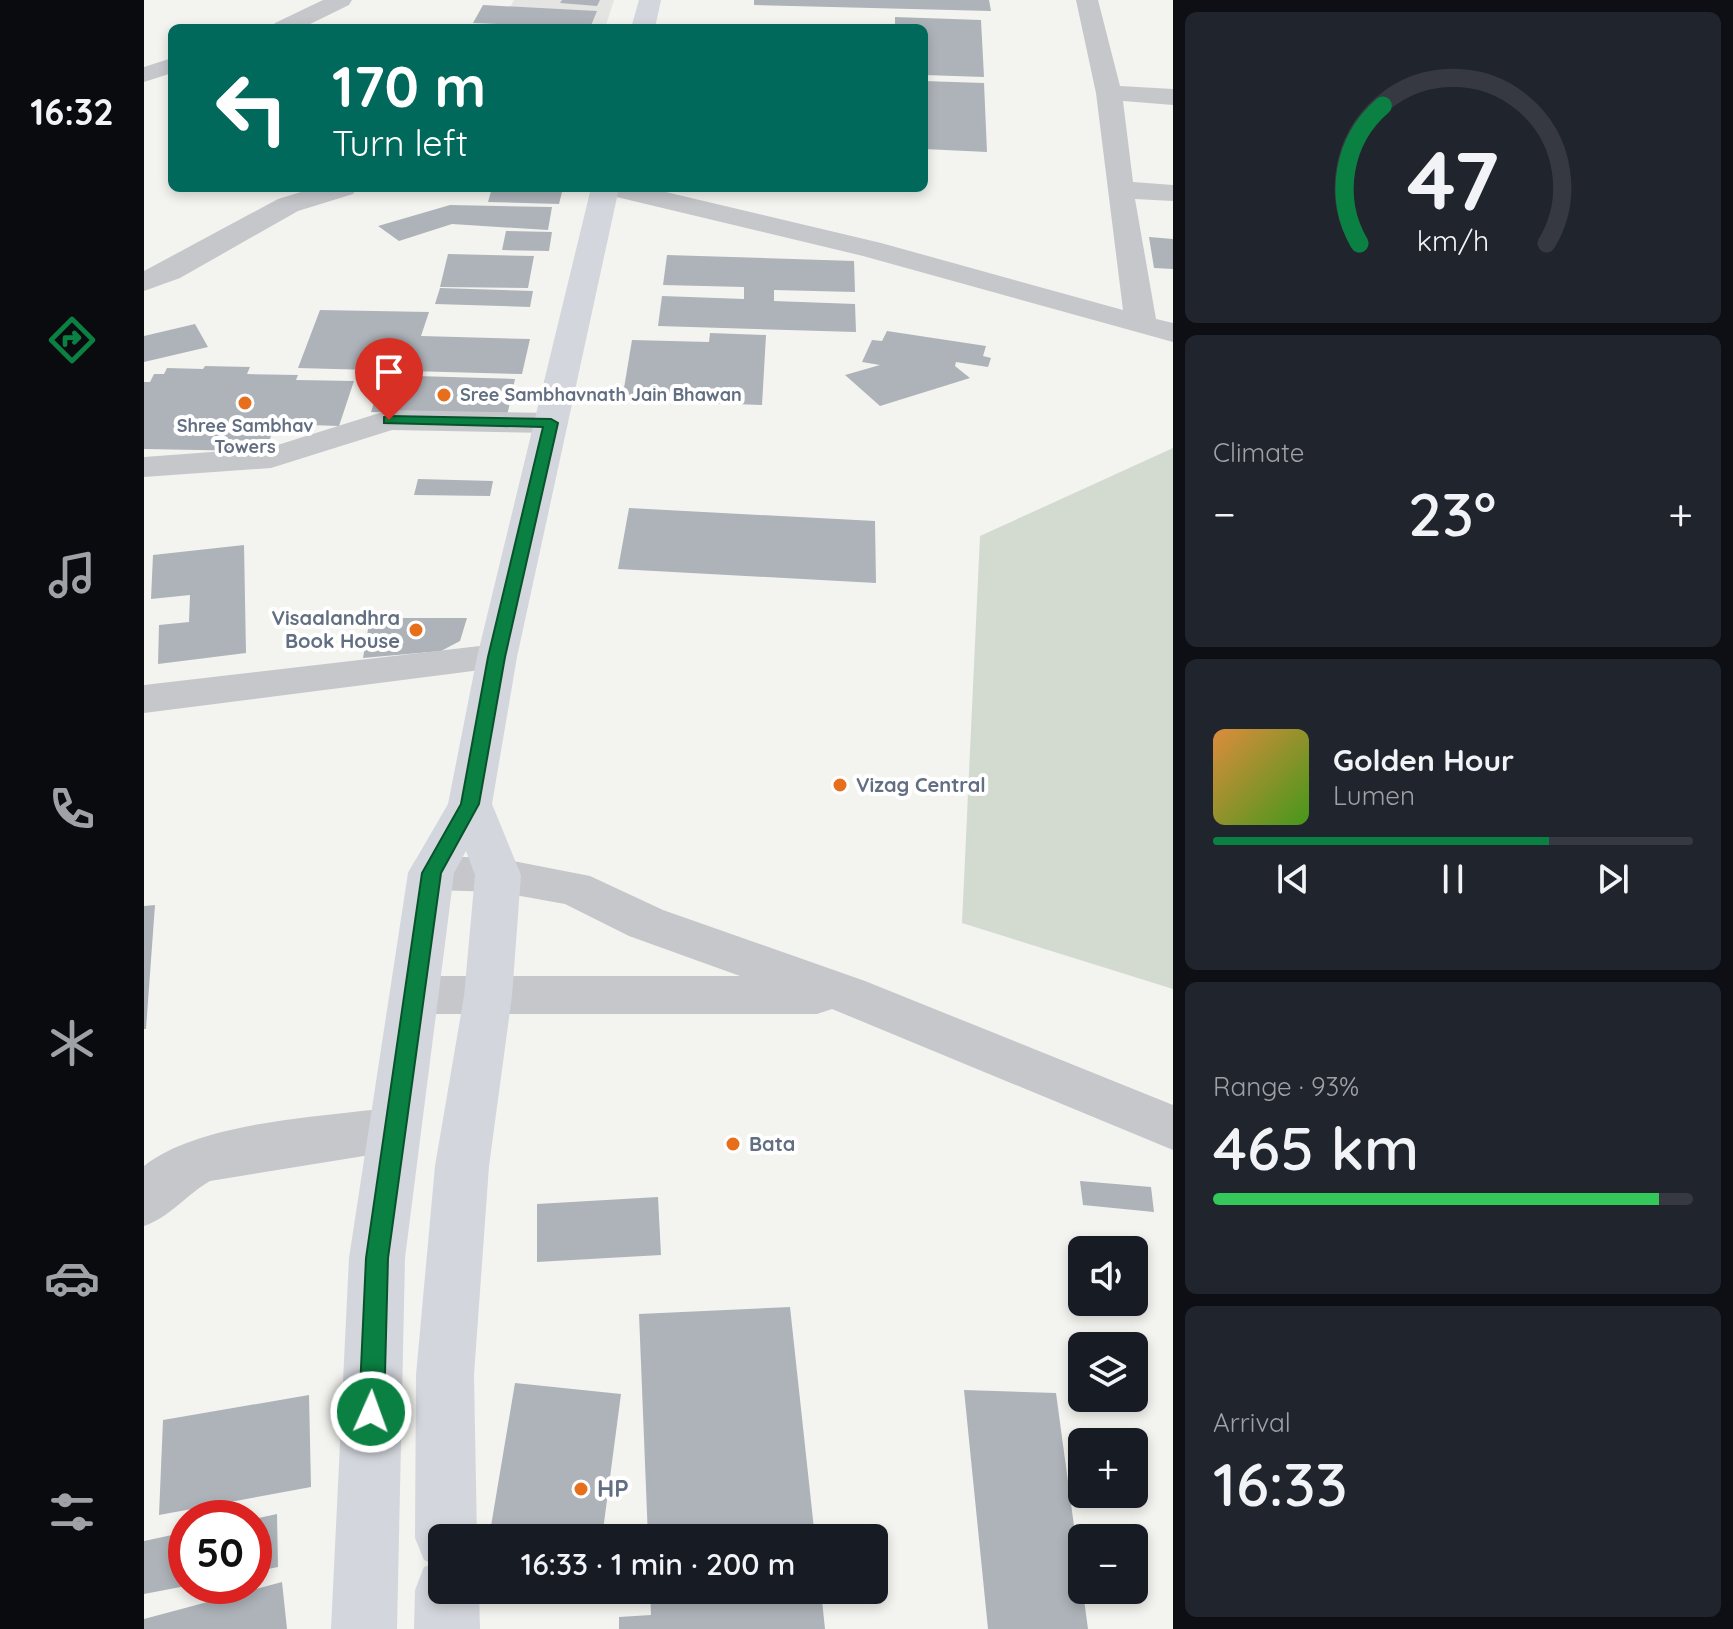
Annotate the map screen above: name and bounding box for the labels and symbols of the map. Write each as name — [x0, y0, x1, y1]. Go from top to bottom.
pin — [355, 338, 423, 420]
place label: Sree Sambhavnath Jain Bhawan — [460, 383, 742, 406]
marker: Sree Sambhavnath Jain Bhawan — [435, 386, 453, 404]
marker: Shree Sambhav Towers — [236, 394, 254, 412]
place label: Shree Sambhav Towers — [177, 414, 313, 458]
place label: Visaalandhra Book House — [271, 605, 400, 653]
marker: Visaalandhra Book House — [407, 621, 425, 639]
place label: Vizag Central — [856, 772, 986, 797]
marker: Vizag Central — [831, 776, 849, 794]
place label: Bata — [749, 1131, 795, 1156]
marker: Bata — [724, 1135, 742, 1153]
position arrow — [329, 1370, 413, 1454]
place label: HP — [597, 1473, 629, 1503]
marker: HP — [572, 1480, 590, 1498]
speed limit sign: 50 — [168, 1500, 272, 1604]

